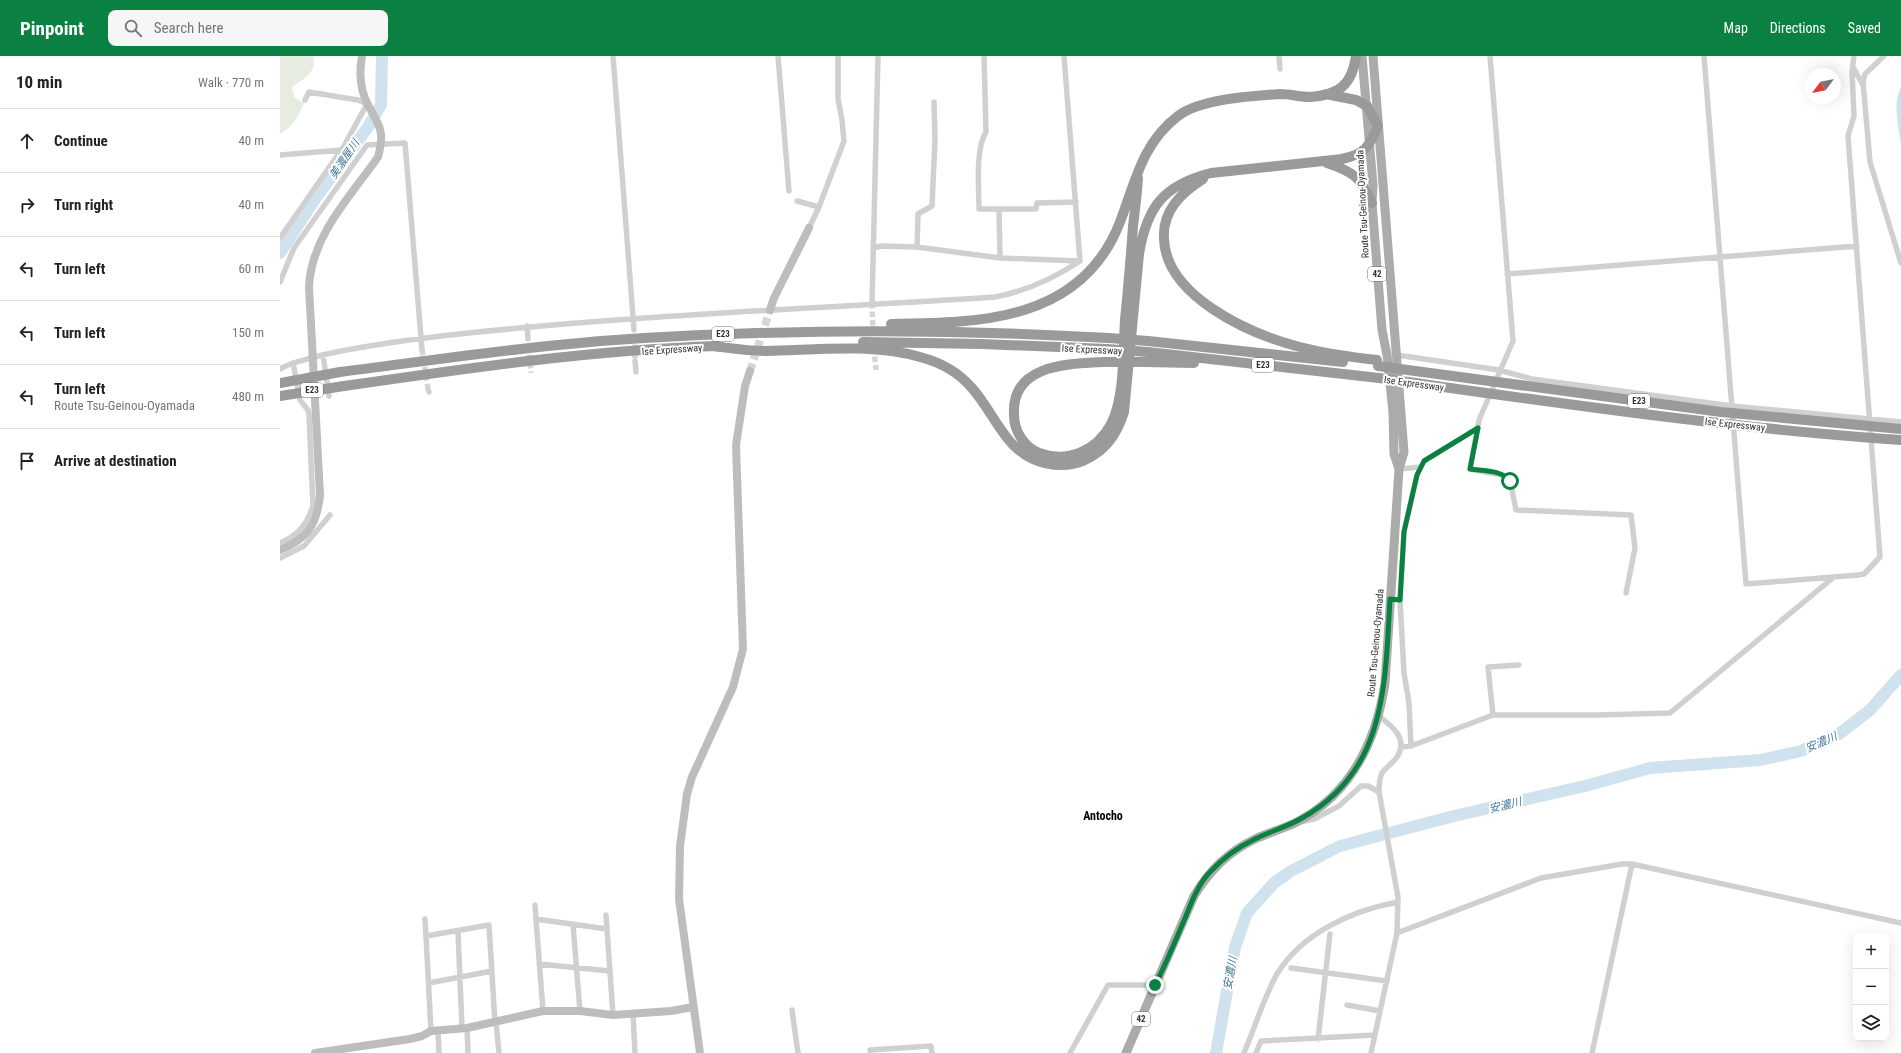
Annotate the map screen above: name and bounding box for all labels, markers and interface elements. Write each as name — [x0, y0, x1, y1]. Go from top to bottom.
search box — [108, 10, 388, 46]
text: Pinpoint — [20, 17, 84, 40]
icon: search — [122, 17, 144, 39]
text: Search here — [154, 19, 224, 37]
text: Map — [1724, 20, 1748, 36]
text: Directions — [1770, 20, 1826, 36]
text: Saved — [1848, 20, 1881, 36]
north arrow — [1805, 68, 1841, 104]
text: 10 min — [16, 72, 62, 92]
text: Walk · 770 m — [198, 75, 264, 90]
icon: ahead — [16, 130, 38, 152]
text: Continue — [54, 132, 108, 150]
text: 40 m — [238, 133, 264, 148]
water label: 美濃屋川 — [327, 137, 363, 181]
street label: Route Tsu-Geinou-Oyamada — [1354, 149, 1371, 258]
icon: right — [16, 194, 38, 216]
text: Turn right — [54, 196, 113, 214]
text: 40 m — [238, 197, 264, 212]
icon: left — [16, 258, 38, 280]
text: Turn left — [54, 260, 105, 278]
text: 60 m — [238, 261, 264, 276]
road number: 42 — [1368, 267, 1386, 281]
icon: left — [16, 322, 38, 344]
text: Turn left — [54, 324, 105, 342]
text: 150 m — [232, 325, 264, 340]
road number: E23 — [712, 327, 734, 341]
street label: Ise Expressway — [641, 342, 703, 357]
street label: Ise Expressway — [1061, 342, 1122, 357]
road number: E23 — [1252, 358, 1274, 372]
street label: Ise Expressway — [1383, 374, 1445, 393]
text: Turn left — [54, 380, 105, 398]
road number: E23 — [301, 383, 323, 397]
icon: left — [16, 386, 38, 408]
text: 480 m — [232, 389, 264, 404]
road number: E23 — [1628, 394, 1650, 408]
text: Route Tsu-Geinou-Oyamada — [54, 398, 195, 413]
street label: Ise Expressway — [1704, 416, 1766, 433]
icon: arrive — [16, 450, 38, 472]
text: Arrive at destination — [54, 452, 177, 470]
route start — [1501, 472, 1519, 490]
street label: Route Tsu-Geinou-Oyamada — [1365, 588, 1386, 698]
water label: 安濃川 — [1803, 729, 1840, 755]
water label: 安濃川 — [1488, 795, 1524, 816]
district label: Antocho — [1083, 809, 1123, 823]
map controls — [1853, 933, 1889, 1041]
button: + — [1853, 933, 1889, 969]
water label: 安濃川 — [1221, 955, 1240, 990]
button: − — [1853, 969, 1889, 1005]
route end — [1146, 976, 1164, 994]
button: layers — [1853, 1005, 1889, 1041]
road number: 42 — [1132, 1012, 1150, 1026]

